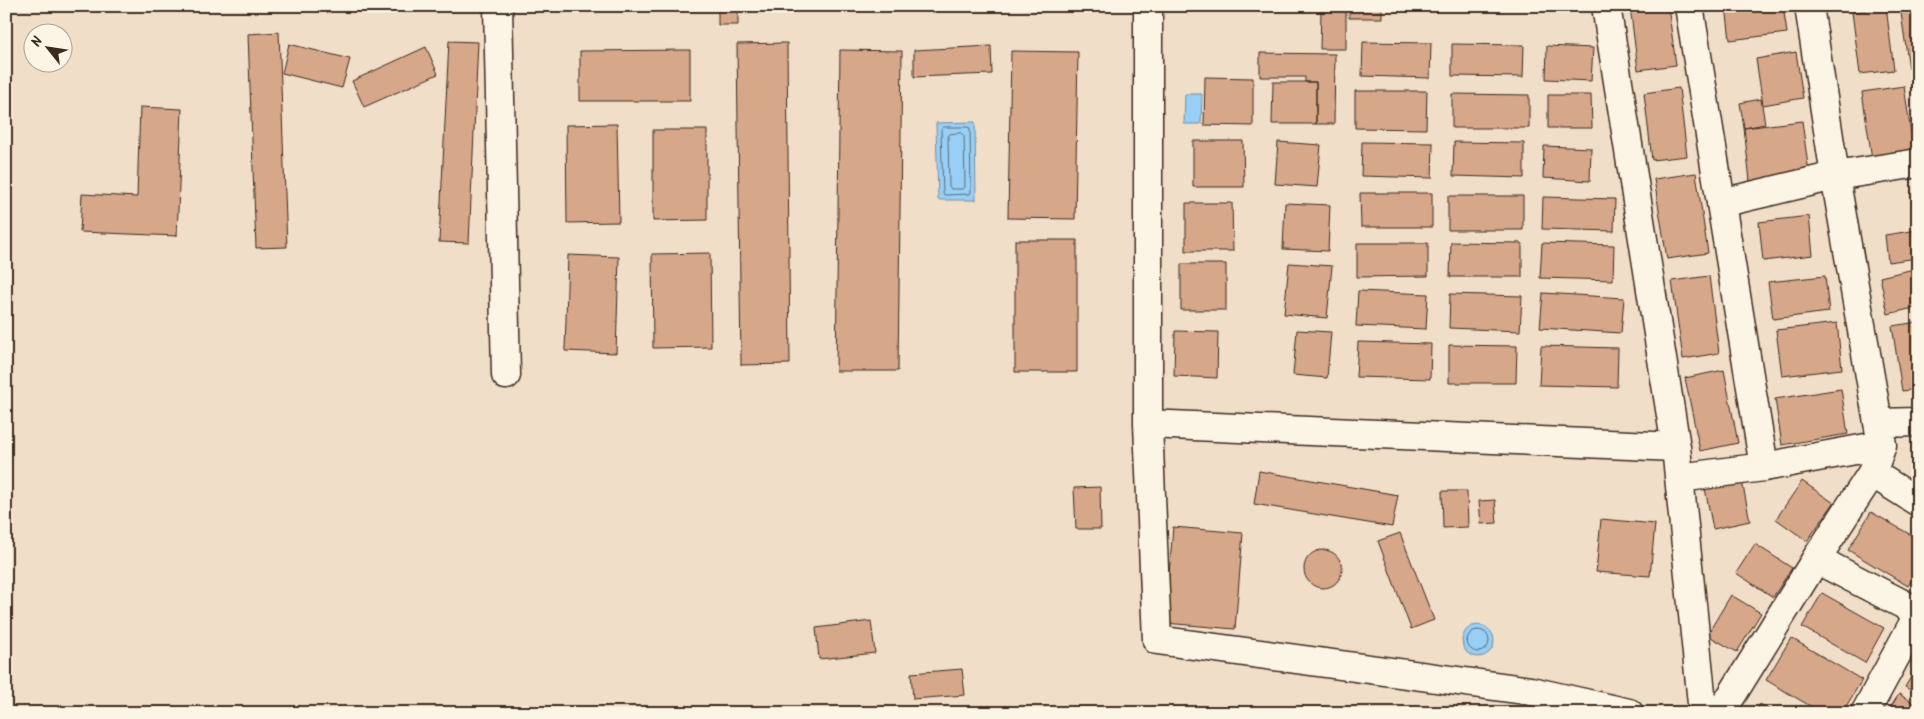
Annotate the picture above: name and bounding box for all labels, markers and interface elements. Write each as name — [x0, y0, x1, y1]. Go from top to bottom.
north arrow — [22, 22, 72, 72]
text: N — [26, 33, 49, 51]

